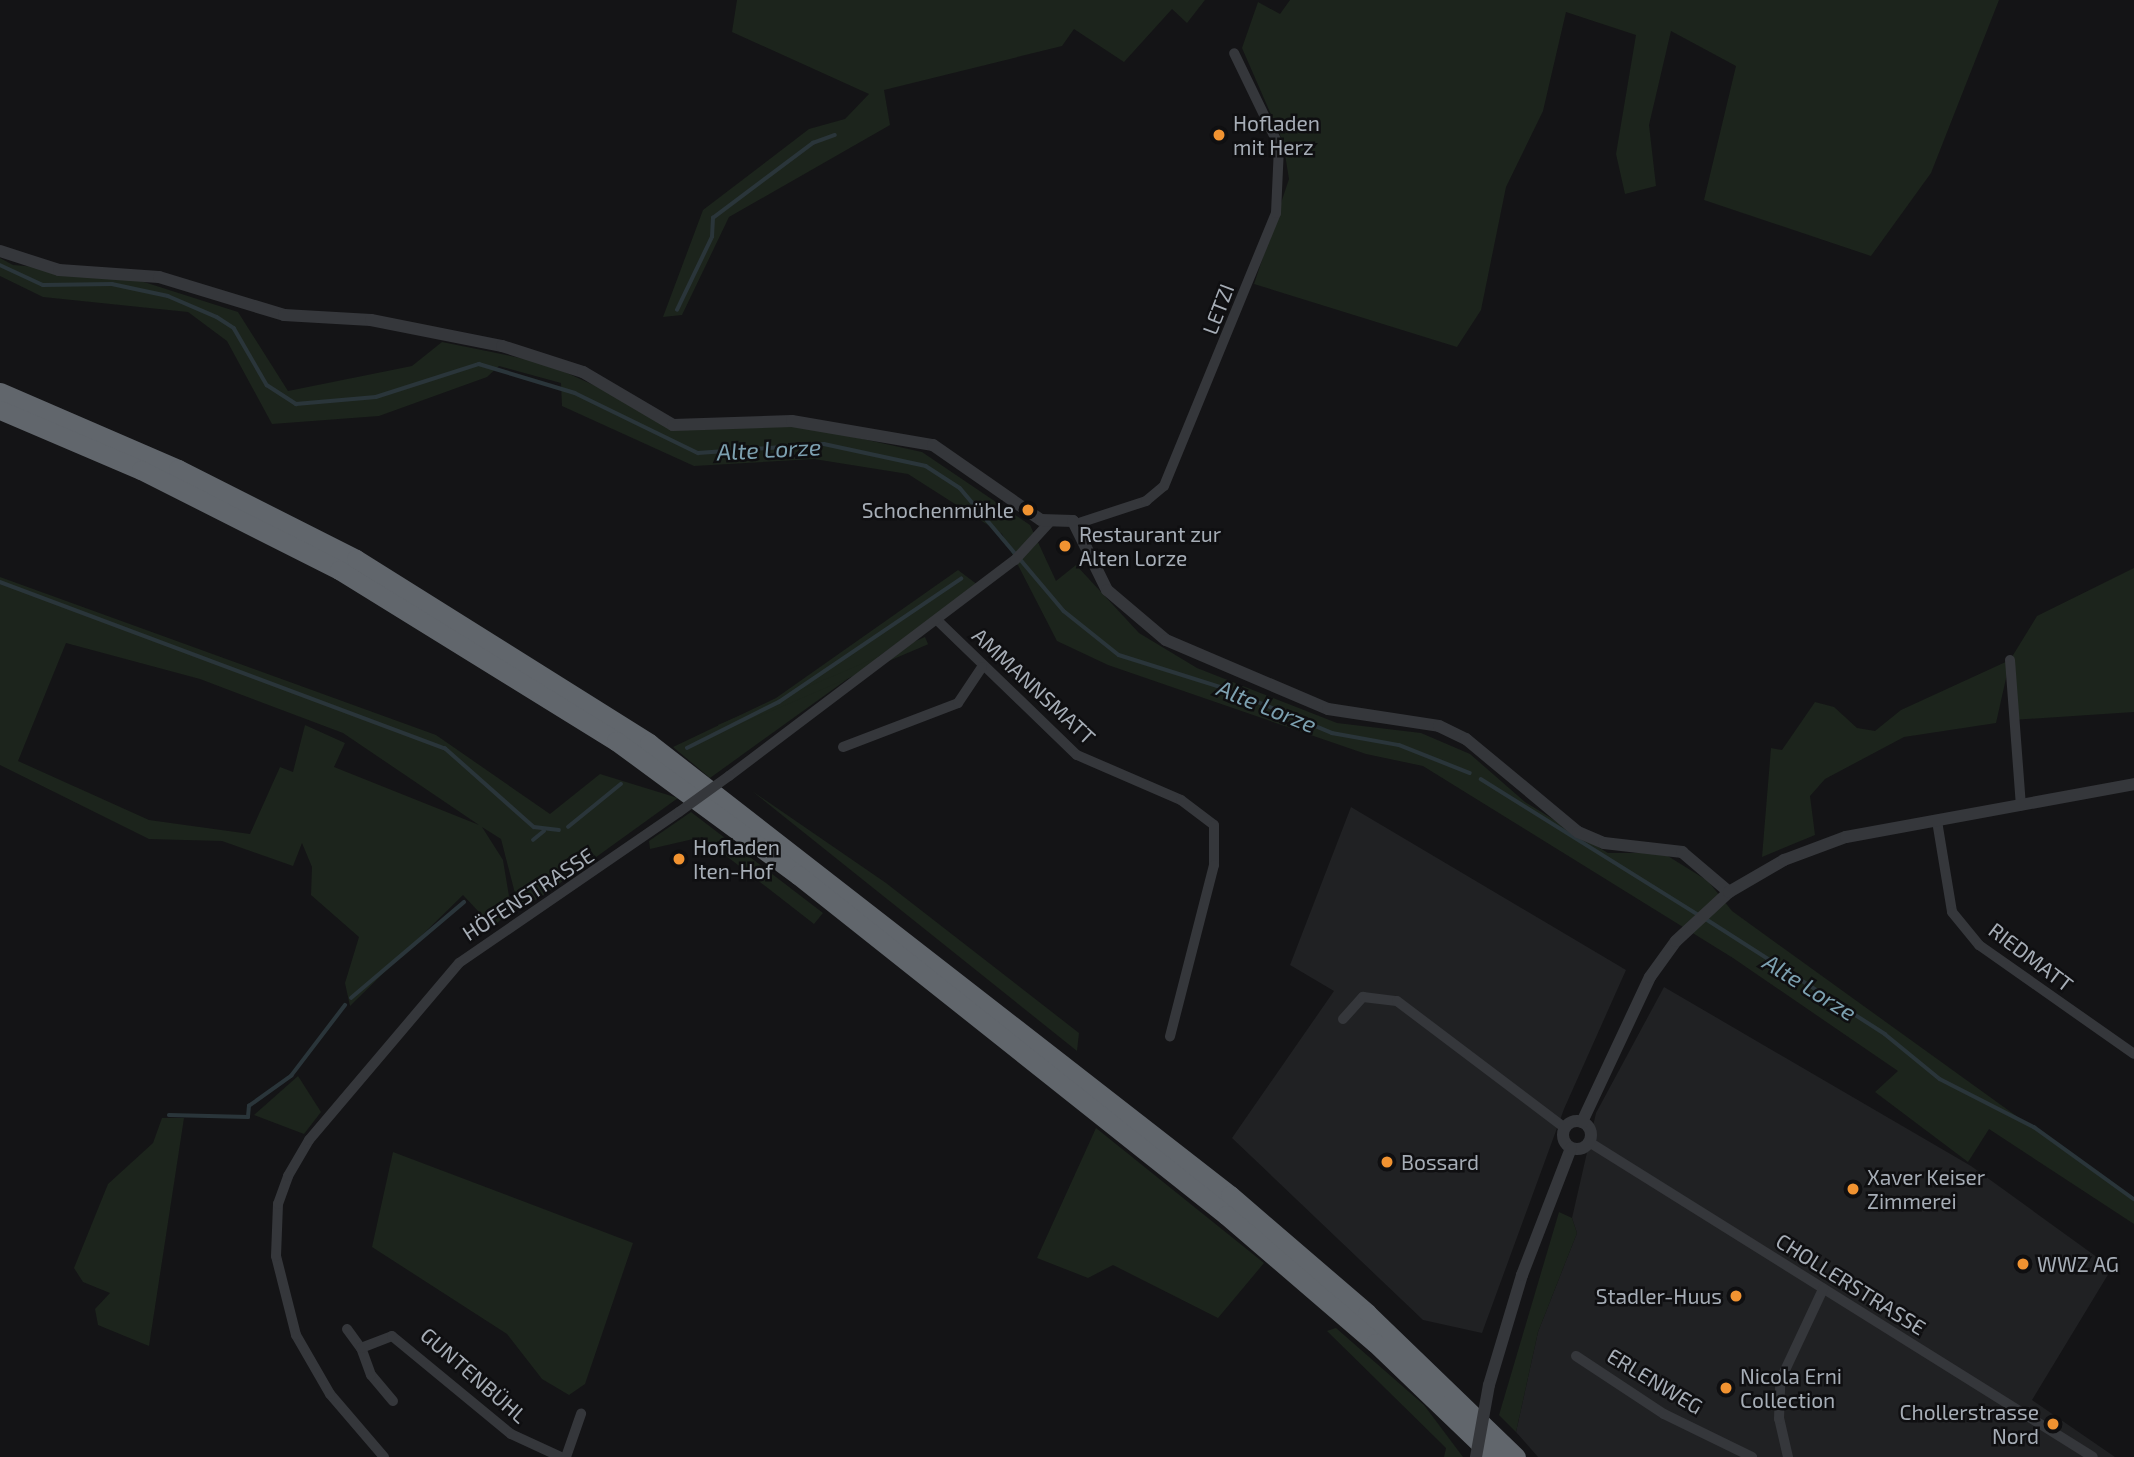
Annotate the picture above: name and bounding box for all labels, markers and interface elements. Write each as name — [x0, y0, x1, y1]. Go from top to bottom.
place label: Hofladen mit Herz — [1233, 110, 1320, 160]
marker: Hofladen mit Herz — [1211, 127, 1227, 143]
street label: LETZI — [1197, 280, 1239, 338]
water label: Alte Lorze — [716, 432, 822, 466]
place label: Schochenmühle — [862, 497, 1014, 523]
marker: Schochenmühle — [1020, 502, 1036, 518]
place label: Restaurant zur Alten Lorze — [1079, 521, 1221, 571]
marker: Restaurant zur Alten Lorze — [1057, 538, 1073, 554]
street label: AMMANNSMATT — [967, 623, 1101, 749]
water label: Alte Lorze — [1213, 674, 1321, 738]
place label: Hofladen Iten-Hof — [693, 834, 780, 884]
street label: HÖFENSTRASSE — [458, 842, 598, 946]
marker: Hofladen Iten-Hof — [671, 851, 687, 867]
street label: RIEDMATT — [1984, 917, 2078, 997]
water label: Alte Lorze — [1758, 948, 1862, 1026]
place label: Bossard — [1401, 1149, 1479, 1175]
marker: Bossard — [1379, 1154, 1395, 1170]
place label: Xaver Keiser Zimmerei — [1867, 1164, 1986, 1214]
marker: Xaver Keiser Zimmerei — [1845, 1181, 1861, 1197]
street label: CHOLLERSTRASSE — [1772, 1228, 1930, 1340]
place label: WWZ AG — [2037, 1251, 2120, 1277]
marker: WWZ AG — [2015, 1256, 2031, 1272]
place label: Stadler-Huus — [1596, 1283, 1722, 1309]
marker: Stadler-Huus — [1728, 1288, 1744, 1304]
street label: GUNTENBÜHL — [416, 1322, 532, 1428]
street label: ERLENWEG — [1603, 1343, 1707, 1419]
place label: Nicola Erni Collection — [1740, 1363, 1842, 1413]
marker: Nicola Erni Collection — [1718, 1380, 1734, 1396]
place label: Chollerstrasse Nord — [1899, 1399, 2039, 1449]
marker: Chollerstrasse Nord — [2045, 1416, 2061, 1432]

